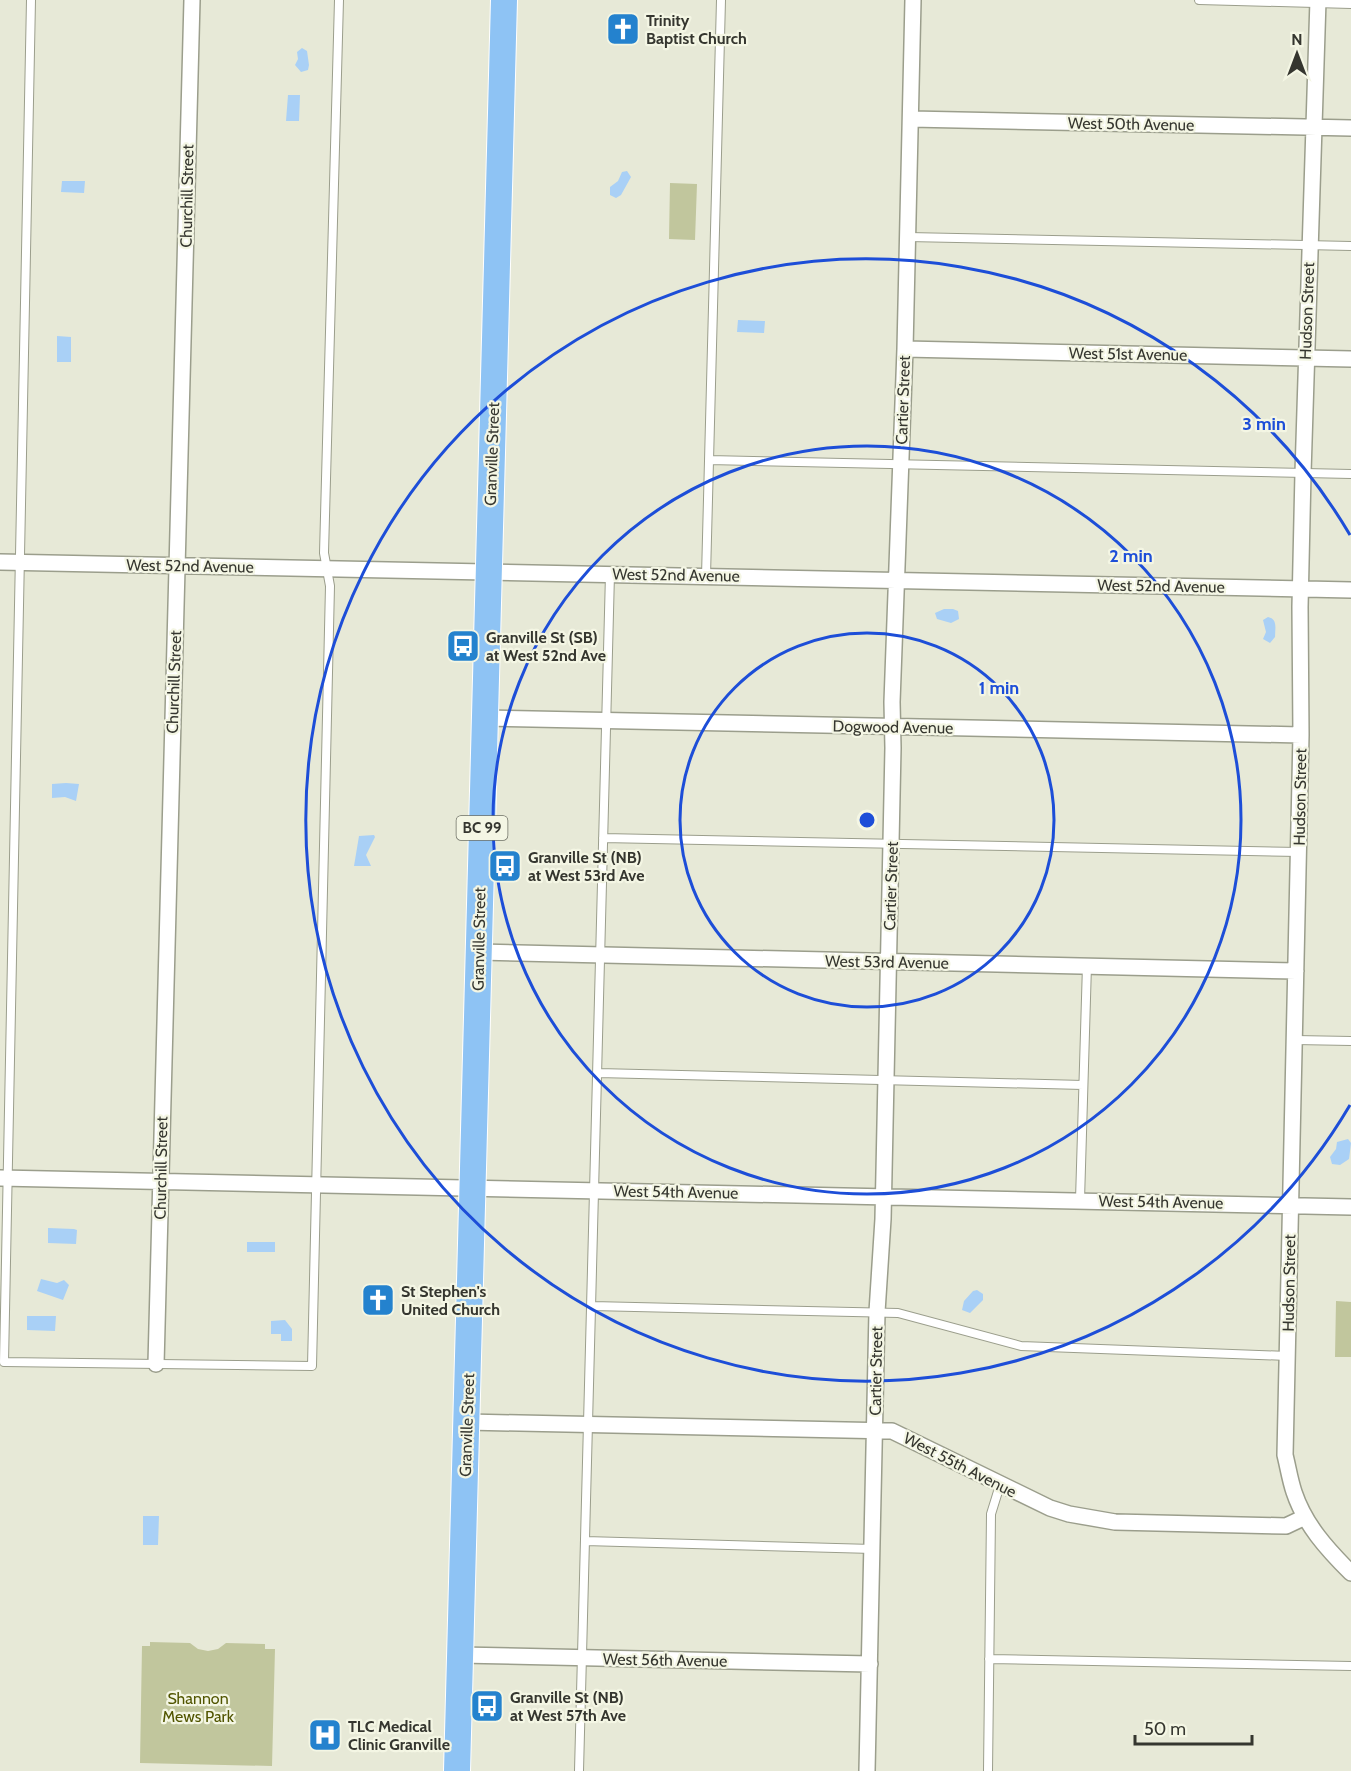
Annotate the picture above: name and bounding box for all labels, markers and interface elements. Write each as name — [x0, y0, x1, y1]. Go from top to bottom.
church icon: Trinity Baptist Church — [605, 11, 641, 47]
place label: Trinity Baptist Church — [646, 11, 747, 48]
north arrow — [1267, 24, 1327, 84]
text: N — [1291, 30, 1303, 49]
street label: West 50th Avenue — [1068, 113, 1194, 135]
street label: Churchill Street — [177, 144, 197, 248]
street label: Hudson Street — [1296, 261, 1318, 360]
street label: West 51st Avenue — [1069, 343, 1187, 365]
street label: Cartier Street — [892, 354, 914, 445]
street label: Granville Street — [481, 401, 503, 506]
text: 3 min — [1242, 413, 1286, 435]
text: 2 min — [1109, 545, 1153, 567]
street label: West 52nd Avenue — [126, 555, 254, 577]
street label: West 52nd Avenue — [612, 564, 740, 586]
street label: West 52nd Avenue — [1097, 575, 1225, 597]
bus stop icon: Granville St (SB) at West 52nd Ave — [445, 628, 481, 664]
place label: Granville St (SB) at West 52nd Ave — [486, 628, 606, 665]
street label: Churchill Street — [163, 629, 185, 734]
text: 1 min — [979, 677, 1019, 699]
street label: Dogwood Avenue — [833, 716, 953, 738]
street label: Hudson Street — [1290, 748, 1310, 846]
centre of rings — [857, 810, 877, 830]
road number: BC 99 — [456, 816, 508, 840]
street label: Cartier Street — [880, 840, 902, 931]
bus stop icon: Granville St (NB) at West 53rd Ave — [487, 848, 523, 884]
place label: Granville St (NB) at West 53rd Ave — [528, 848, 644, 885]
street label: Granville Street — [469, 886, 489, 991]
street label: West 53rd Avenue — [825, 951, 949, 973]
street label: Churchill Street — [151, 1116, 171, 1220]
street label: West 54th Avenue — [614, 1181, 738, 1203]
street label: West 54th Avenue — [1099, 1191, 1223, 1213]
street label: Hudson Street — [1279, 1234, 1299, 1332]
church icon: St Stephen's United Church — [360, 1282, 396, 1318]
place label: St Stephen's United Church — [401, 1282, 500, 1319]
street label: Cartier Street — [866, 1326, 886, 1416]
street label: Granville Street — [456, 1372, 478, 1477]
street label: West 55th Avenue — [900, 1428, 1020, 1502]
street label: West 56th Avenue — [603, 1649, 727, 1671]
bus stop icon: Granville St (NB) at West 57th Ave — [469, 1688, 505, 1724]
place label: Granville St (NB) at West 57th Ave — [510, 1688, 626, 1725]
park label: Shannon Mews Park — [162, 1689, 235, 1726]
scale bar — [1135, 1708, 1252, 1746]
hospital icon: TLC Medical Clinic Granville — [307, 1717, 343, 1753]
place label: TLC Medical Clinic Granville — [348, 1717, 450, 1754]
text: 50 m — [1144, 1718, 1186, 1740]

